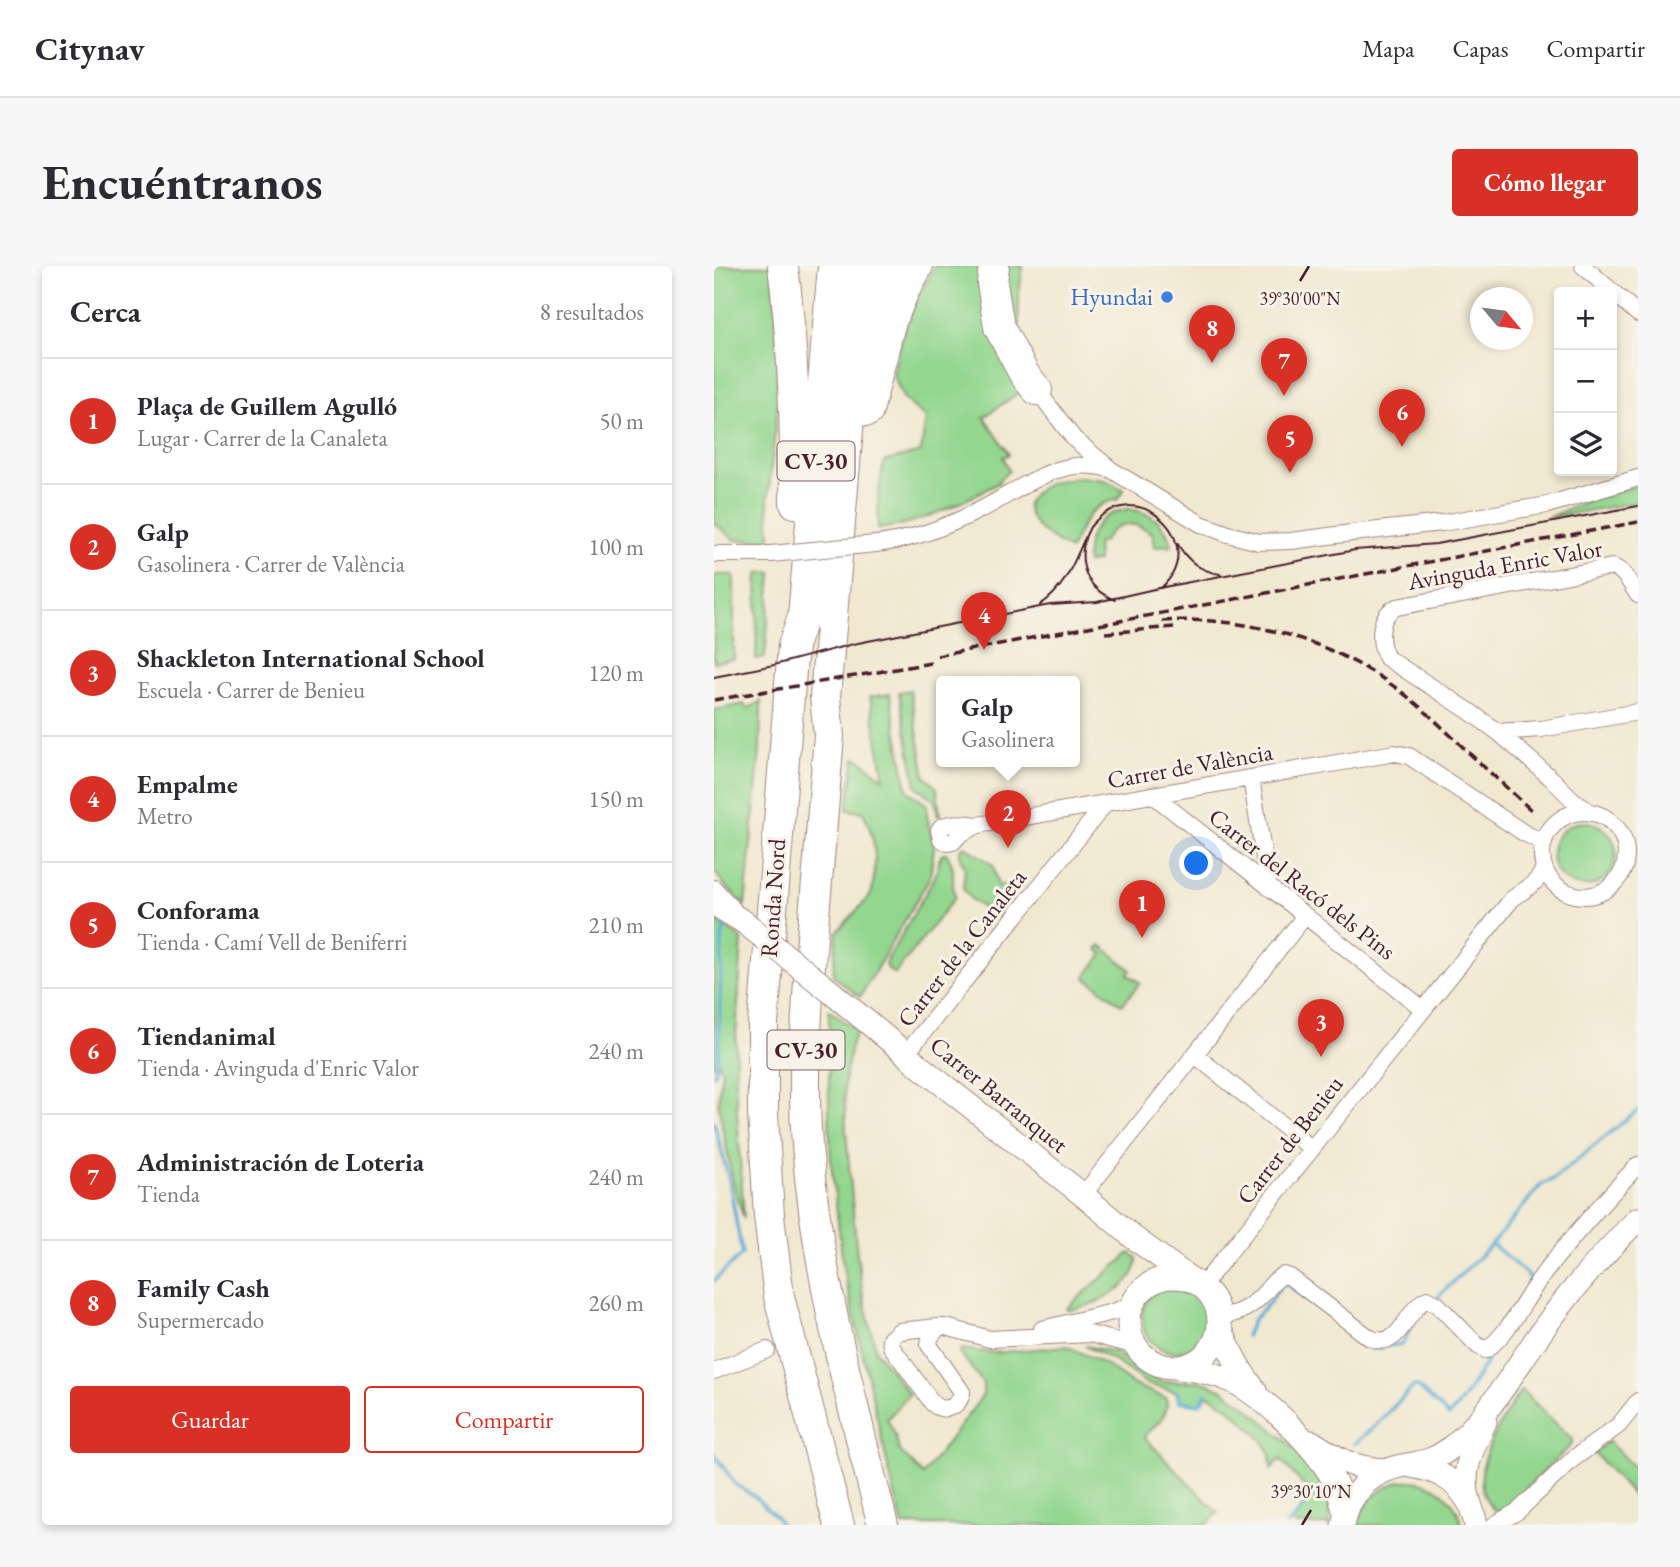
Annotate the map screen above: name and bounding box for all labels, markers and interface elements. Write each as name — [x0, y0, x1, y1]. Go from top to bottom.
text: Citynav — [35, 27, 145, 70]
text: Mapa — [1362, 33, 1414, 64]
text: Capas — [1452, 33, 1508, 64]
text: Compartir — [1546, 33, 1645, 64]
button: Cómo llegar — [1452, 149, 1638, 216]
text: Encuéntranos — [42, 150, 323, 214]
place label: Hyundai — [1070, 281, 1153, 312]
text: 39°30'00"N — [1260, 287, 1341, 310]
north arrow — [1470, 287, 1533, 350]
map controls — [1554, 287, 1617, 476]
button: + — [1554, 287, 1617, 350]
marker: Hyundai — [1159, 289, 1175, 305]
text: Cerca — [70, 292, 141, 331]
text: 8 resultados — [540, 297, 644, 327]
pin: 8 — [1189, 305, 1235, 363]
pin: 7 — [1261, 338, 1307, 396]
button: − — [1554, 350, 1617, 413]
text: Plaça de Guillem Agulló — [137, 389, 397, 423]
pin: 6 — [1379, 389, 1425, 447]
text: 1 — [87, 406, 99, 436]
text: 50 m — [599, 406, 644, 436]
button: layers — [1554, 413, 1617, 476]
pin: 5 — [1267, 415, 1313, 473]
text: Lugar · Carrer de la Canaleta — [137, 423, 388, 453]
road number: CV-30 — [778, 442, 854, 480]
text: Galp — [137, 515, 189, 549]
text: 2 — [87, 532, 99, 562]
text: 100 m — [588, 532, 644, 562]
street label: Avinguda Enric Valor — [1404, 532, 1605, 597]
text: Gasolinera · Carrer de València — [137, 549, 405, 579]
pin: 4 — [961, 592, 1007, 650]
text: Shackleton International School — [137, 641, 485, 675]
text: 3 — [87, 658, 99, 688]
text: 120 m — [588, 658, 644, 688]
text: Escuela · Carrer de Benieu — [137, 675, 365, 705]
popup — [936, 676, 1080, 767]
text: Galp — [961, 690, 1013, 724]
text: Gasolinera — [961, 724, 1055, 754]
street label: Carrer de València — [1105, 736, 1275, 795]
text: Empalme — [137, 767, 238, 801]
text: 4 — [87, 784, 99, 814]
text: 150 m — [588, 784, 644, 814]
pin: 2 — [985, 790, 1031, 848]
text: Metro — [137, 801, 193, 831]
street label: Carrer del Racó dels Pins — [1203, 801, 1402, 966]
street label: Ronda Nord — [753, 837, 792, 959]
your location — [1179, 846, 1213, 880]
street label: Carrer de la Canaleta — [890, 862, 1033, 1033]
pin: 1 — [1119, 880, 1165, 938]
text: Conforama — [137, 893, 260, 927]
text: 5 — [87, 910, 99, 940]
text: 210 m — [588, 910, 644, 940]
text: Tienda · Camí Vell de Beniferri — [137, 927, 407, 957]
pin: 3 — [1298, 999, 1344, 1057]
text: Tiendanimal — [137, 1019, 276, 1053]
street label: Carrer Barranquet — [924, 1029, 1075, 1160]
road number: CV-30 — [768, 1030, 844, 1070]
text: 6 — [87, 1036, 99, 1066]
text: 240 m — [588, 1036, 644, 1066]
text: Tienda · Avinguda d'Enric Valor — [137, 1053, 419, 1083]
street label: Carrer de Benieu — [1230, 1069, 1350, 1210]
text: Administración de Loteria — [137, 1145, 424, 1179]
text: 7 — [87, 1162, 99, 1192]
text: 240 m — [588, 1162, 644, 1192]
text: Tienda — [137, 1179, 200, 1209]
text: Family Cash — [137, 1271, 270, 1305]
text: 8 — [87, 1288, 99, 1318]
text: 260 m — [588, 1288, 644, 1318]
text: Supermercado — [137, 1305, 264, 1335]
button: Guardar — [70, 1386, 350, 1453]
button: Compartir — [364, 1386, 644, 1453]
text: 39°30'10"N — [1271, 1480, 1352, 1503]

